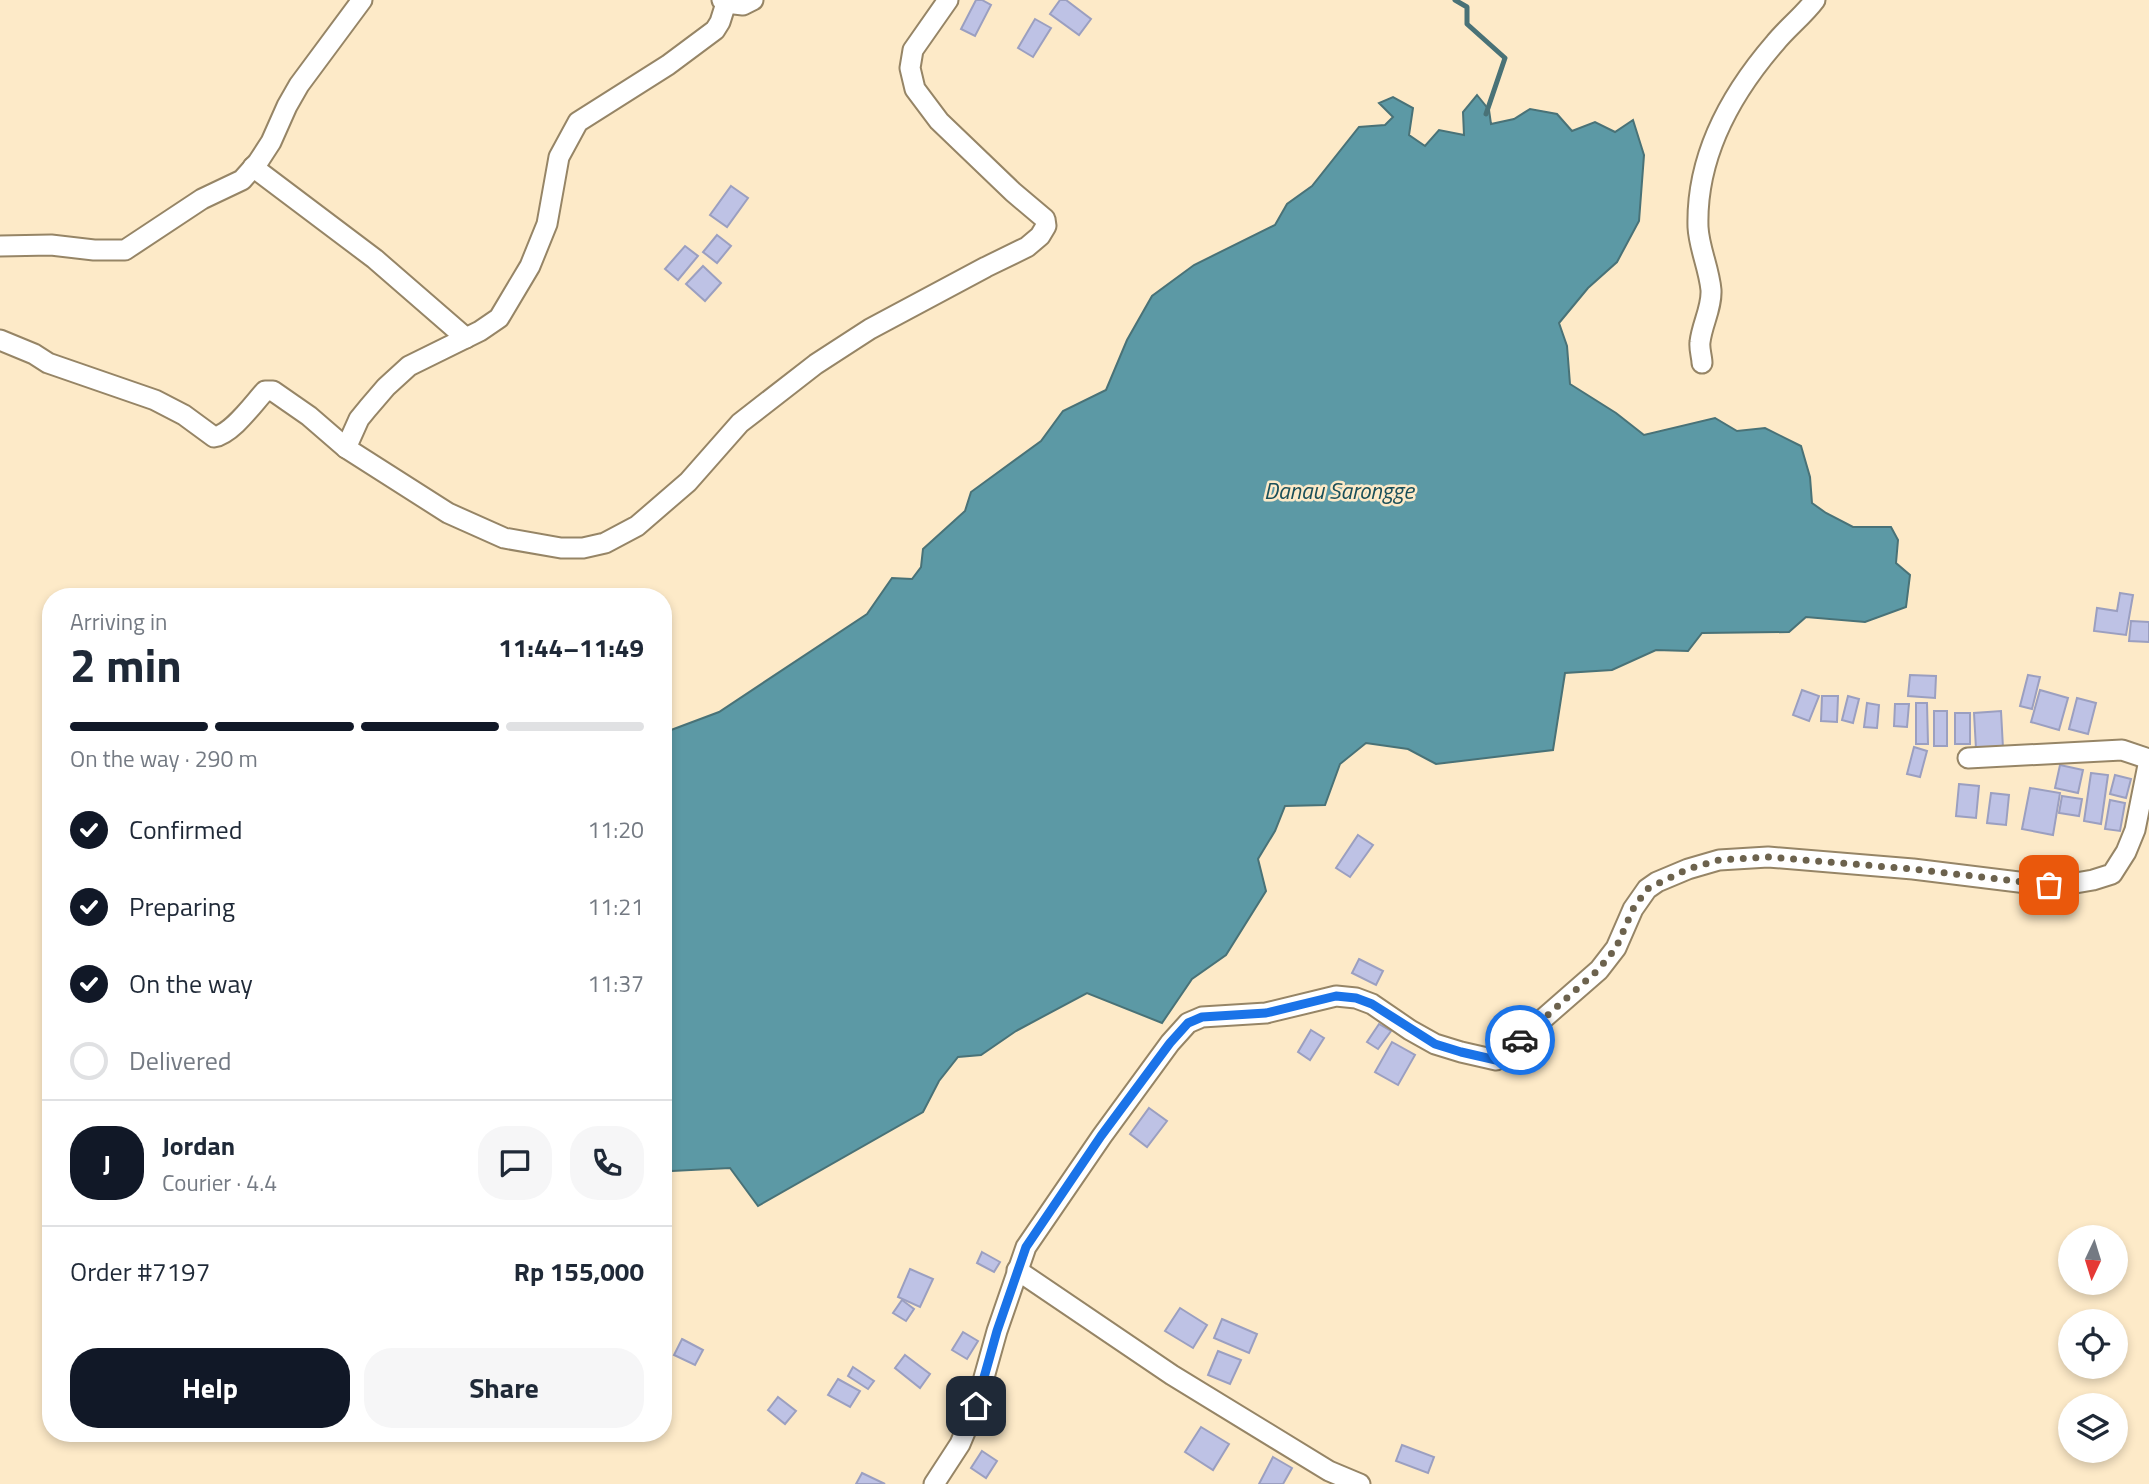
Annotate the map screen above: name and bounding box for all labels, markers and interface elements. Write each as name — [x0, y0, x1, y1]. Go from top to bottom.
water label: Danau Sarongge — [1264, 473, 1415, 508]
text: Arriving in — [70, 604, 167, 639]
text: 11:44–11:49 — [498, 628, 644, 667]
text: 2 min — [70, 630, 182, 700]
text: On the way · 290 m — [70, 741, 258, 776]
text: Confirmed — [129, 810, 243, 849]
icon: check — [70, 811, 108, 849]
text: 11:20 — [587, 812, 644, 847]
pin — [2019, 855, 2079, 915]
icon: bag — [2030, 866, 2068, 904]
text: Preparing — [129, 887, 235, 926]
icon: check — [70, 888, 108, 926]
text: 11:21 — [587, 889, 644, 924]
text: On the way — [129, 964, 253, 1003]
icon: check — [70, 965, 108, 1003]
text: 11:37 — [587, 966, 644, 1001]
courier — [1485, 1005, 1555, 1075]
icon: car — [1501, 1021, 1539, 1059]
text: Delivered — [129, 1041, 232, 1080]
text: Jordan — [162, 1126, 235, 1165]
button: chat — [478, 1126, 552, 1200]
button: phone — [570, 1126, 644, 1200]
text: J — [103, 1144, 111, 1183]
text: Courier · 4.4 — [162, 1165, 277, 1200]
north arrow — [2058, 1225, 2128, 1295]
map controls — [2058, 1225, 2128, 1463]
text: Order #7197 — [70, 1252, 210, 1291]
text: Rp 155,000 — [514, 1252, 644, 1291]
button: locate — [2058, 1309, 2128, 1379]
button: Help — [70, 1348, 350, 1428]
button: Share — [364, 1348, 644, 1428]
pin — [946, 1376, 1006, 1436]
icon: home — [957, 1387, 995, 1425]
button: layers — [2058, 1393, 2128, 1463]

